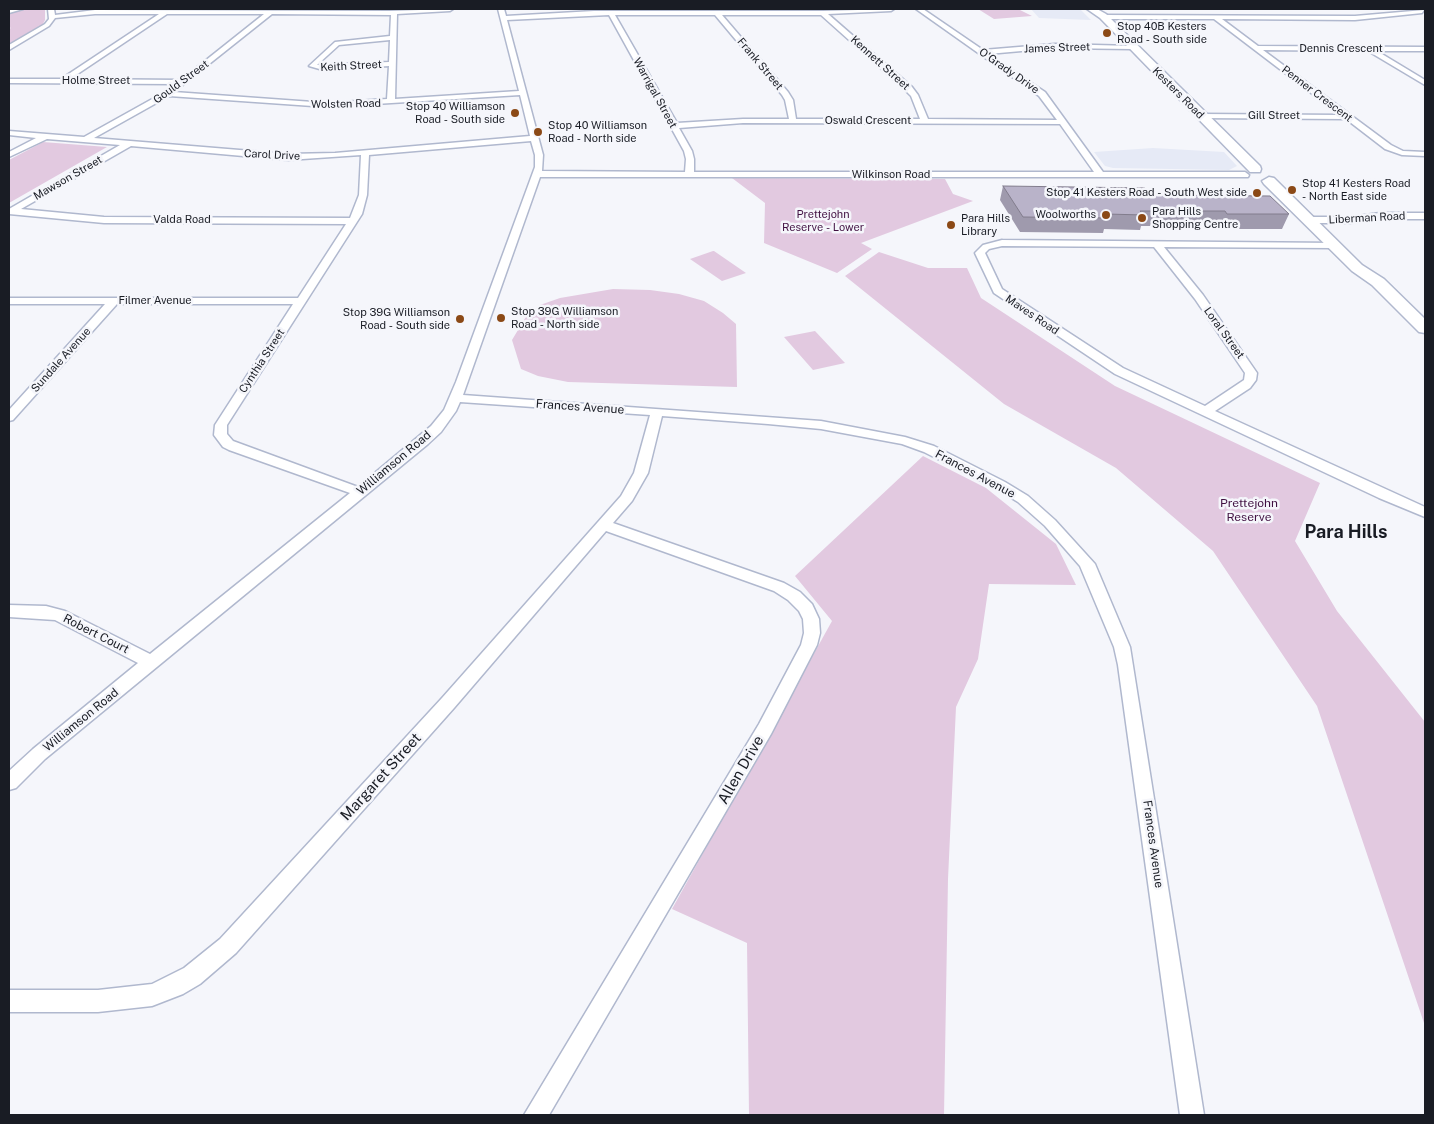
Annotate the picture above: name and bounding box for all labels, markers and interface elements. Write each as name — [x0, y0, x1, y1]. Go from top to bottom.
place label: Stop 40B Kesters Road - South side — [1117, 20, 1207, 46]
marker: Stop 40B Kesters Road - South side — [1101, 27, 1113, 39]
street label: Kennett Street — [848, 33, 912, 93]
street label: Frank Street — [734, 35, 786, 93]
street label: James Street — [1024, 40, 1090, 56]
street label: Dennis Crescent — [1299, 42, 1383, 56]
street label: O'Grady Drive — [976, 45, 1042, 97]
street label: Warrigal Street — [630, 56, 680, 130]
street label: Gould Street — [151, 58, 211, 106]
street label: Keith Street — [320, 58, 382, 74]
street label: Penner Crescent — [1279, 63, 1355, 125]
street label: Kesters Road — [1149, 64, 1207, 122]
street label: Holme Street — [62, 74, 130, 88]
street label: Wolsten Road — [311, 97, 381, 111]
place label: Stop 40 Williamson Road - South side — [406, 100, 505, 126]
marker: Stop 40 Williamson Road - South side — [509, 107, 521, 119]
street label: Gill Street — [1248, 109, 1300, 123]
street label: Oswald Crescent — [825, 114, 911, 128]
place label: Stop 40 Williamson Road - North side — [548, 119, 647, 145]
marker: Stop 40 Williamson Road - North side — [532, 126, 544, 138]
street label: Carol Drive — [244, 147, 300, 163]
street label: Mawson Street — [31, 153, 105, 203]
street label: Wilkinson Road — [852, 168, 930, 182]
place label: Stop 41 Kesters Road - North East side — [1302, 177, 1411, 203]
marker: Stop 41 Kesters Road - North East side — [1286, 184, 1298, 196]
place label: Stop 41 Kesters Road - South West side — [1046, 186, 1247, 200]
marker: Stop 41 Kesters Road - South West side — [1251, 187, 1263, 199]
place label: Para Hills Shopping Centre — [1152, 205, 1238, 231]
park label: Prettejohn Reserve - Lower — [782, 208, 864, 234]
place label: Woolworths — [1035, 208, 1096, 222]
marker: Woolworths — [1100, 209, 1112, 221]
street label: Liberman Road — [1328, 209, 1406, 227]
place label: Para Hills Library — [961, 212, 1010, 238]
marker: Para Hills Shopping Centre — [1136, 212, 1148, 224]
street label: Valda Road — [153, 213, 211, 227]
marker: Para Hills Library — [945, 219, 957, 231]
street label: Maves Road — [1003, 292, 1061, 338]
street label: Filmer Avenue — [118, 294, 192, 308]
place label: Stop 39G Williamson Road - North side — [511, 305, 618, 331]
street label: Loral Street — [1201, 305, 1247, 361]
place label: Stop 39G Williamson Road - South side — [343, 306, 450, 332]
marker: Stop 39G Williamson Road - North side — [495, 312, 507, 324]
marker: Stop 39G Williamson Road - South side — [454, 313, 466, 325]
street label: Sundale Avenue — [28, 325, 94, 395]
street label: Cynthia Street — [236, 326, 288, 396]
street label: Frances Avenue — [535, 397, 625, 417]
street label: Williamson Road — [354, 428, 434, 498]
street label: Frances Avenue — [933, 447, 1017, 501]
park label: Prettejohn Reserve — [1220, 496, 1278, 524]
district label: Para Hills — [1305, 521, 1387, 543]
street label: Robert Court — [61, 611, 131, 657]
street label: Williamson Road — [41, 685, 121, 755]
street label: Margaret Street — [337, 729, 425, 825]
street label: Allen Drive — [714, 733, 768, 807]
street label: Frances Avenue — [1140, 799, 1166, 889]

